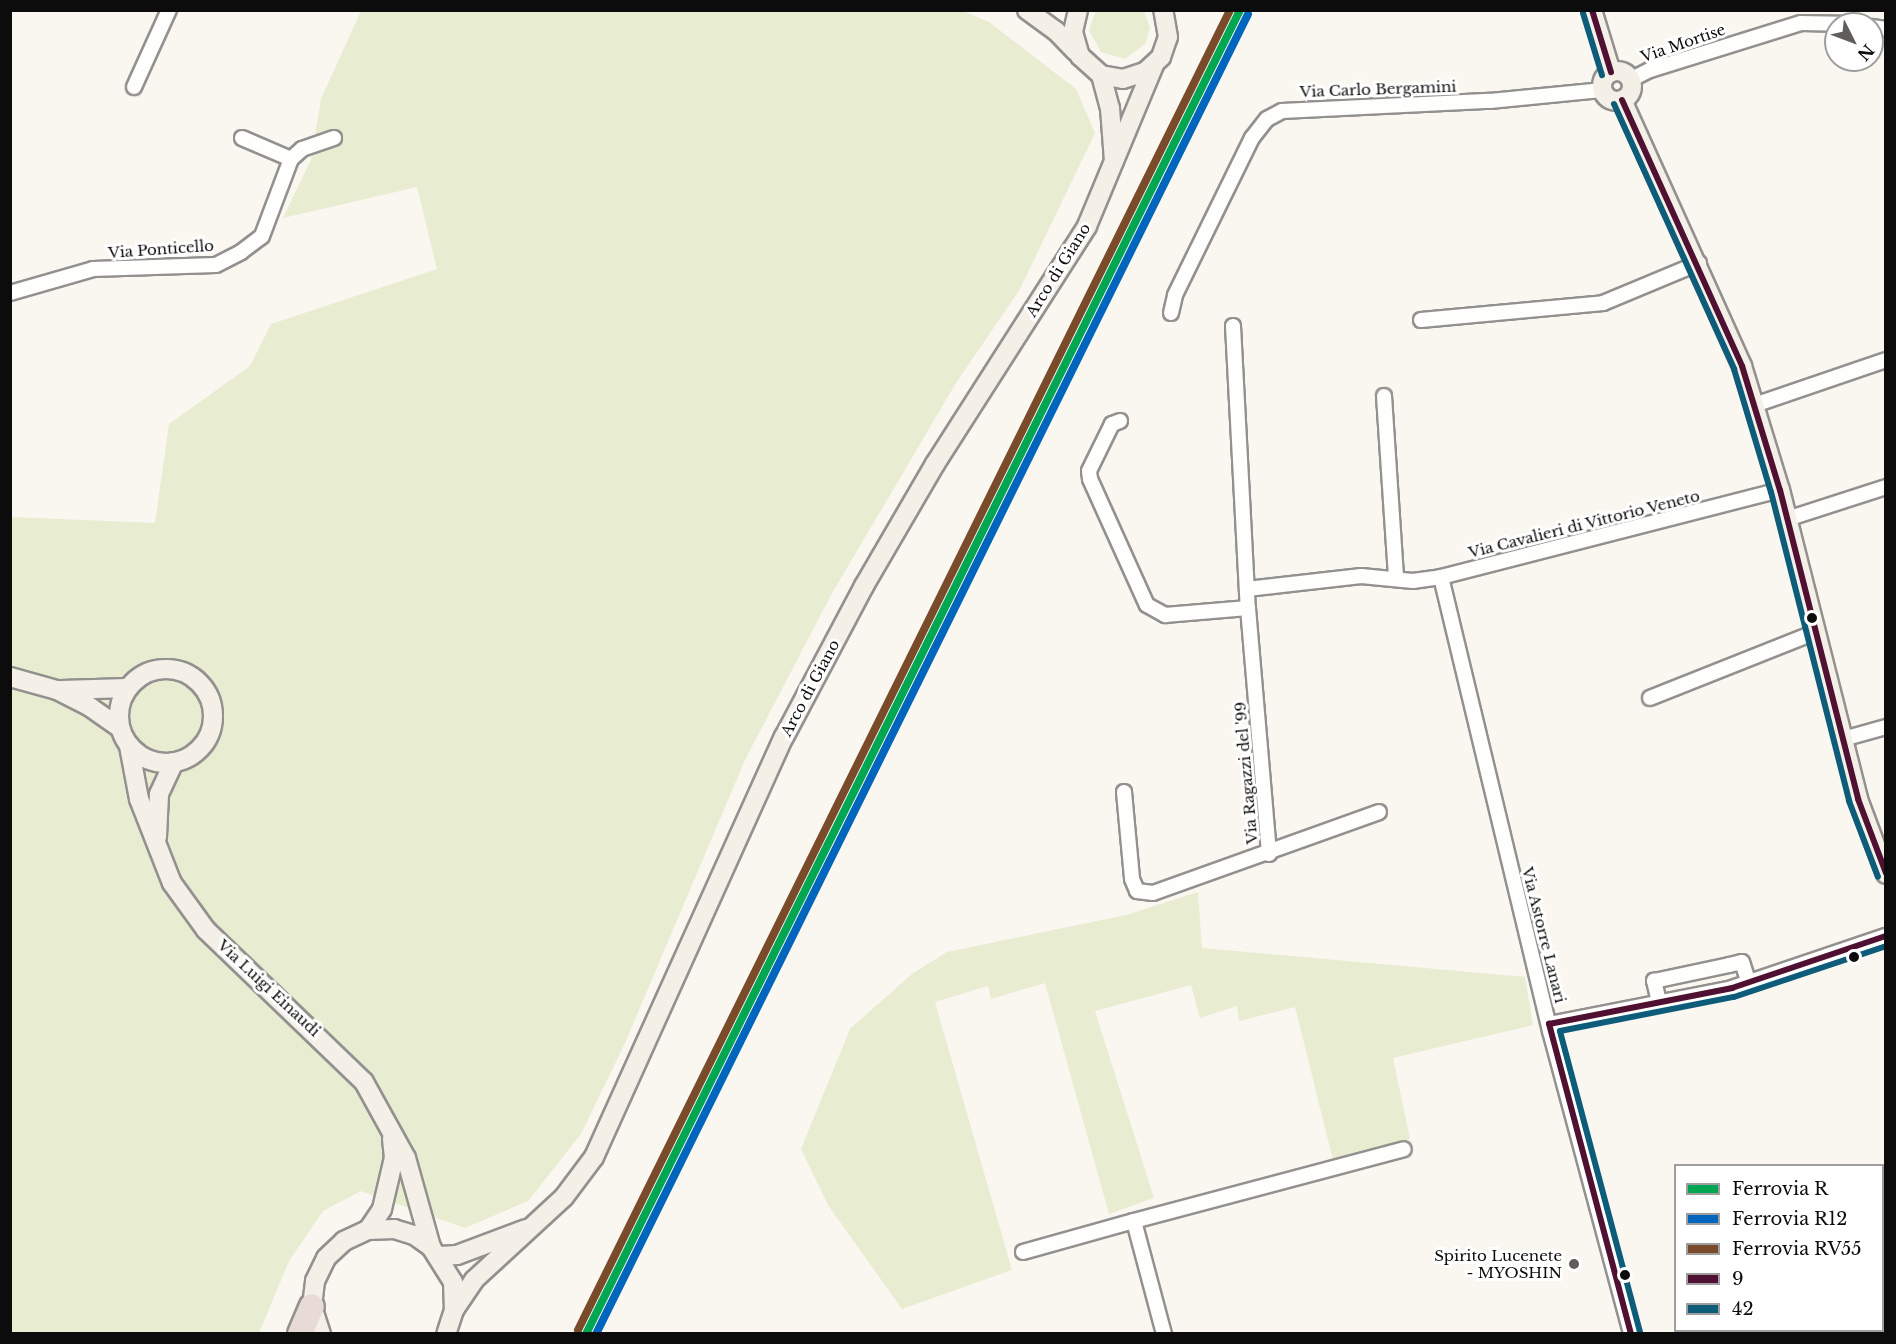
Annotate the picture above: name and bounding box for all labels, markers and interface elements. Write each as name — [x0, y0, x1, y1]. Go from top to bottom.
north arrow — [1824, 12, 1884, 72]
street label: Via Mortise — [1638, 20, 1728, 66]
text: N — [1853, 40, 1878, 65]
street label: Via Carlo Bergamini — [1299, 77, 1457, 101]
street label: Arco di Giano — [1022, 220, 1094, 320]
street label: Via Ponticello — [107, 236, 215, 262]
street label: Via Cavalieri di Vittorio Veneto — [1466, 486, 1702, 562]
unlabelled marker — [1806, 612, 1818, 624]
street label: Arco di Giano — [777, 637, 843, 739]
street label: Via Ragazzi del '99 — [1231, 701, 1261, 845]
street label: Via Astorre Lanari — [1518, 865, 1570, 1005]
street label: Via Luigi Einaudi — [214, 936, 324, 1040]
unlabelled marker — [1848, 951, 1860, 963]
legend — [1674, 1164, 1884, 1332]
text: Ferrovia R — [1732, 1178, 1828, 1200]
text: Ferrovia R12 — [1732, 1208, 1847, 1230]
text: Ferrovia RV55 — [1732, 1238, 1861, 1260]
place label: Spirito Lucenete - MYOSHIN — [1434, 1246, 1562, 1281]
marker: Spirito Lucenete - MYOSHIN — [1567, 1257, 1581, 1271]
text: 9 — [1732, 1268, 1744, 1290]
unlabelled marker — [1619, 1269, 1631, 1281]
text: 42 — [1732, 1298, 1754, 1320]

